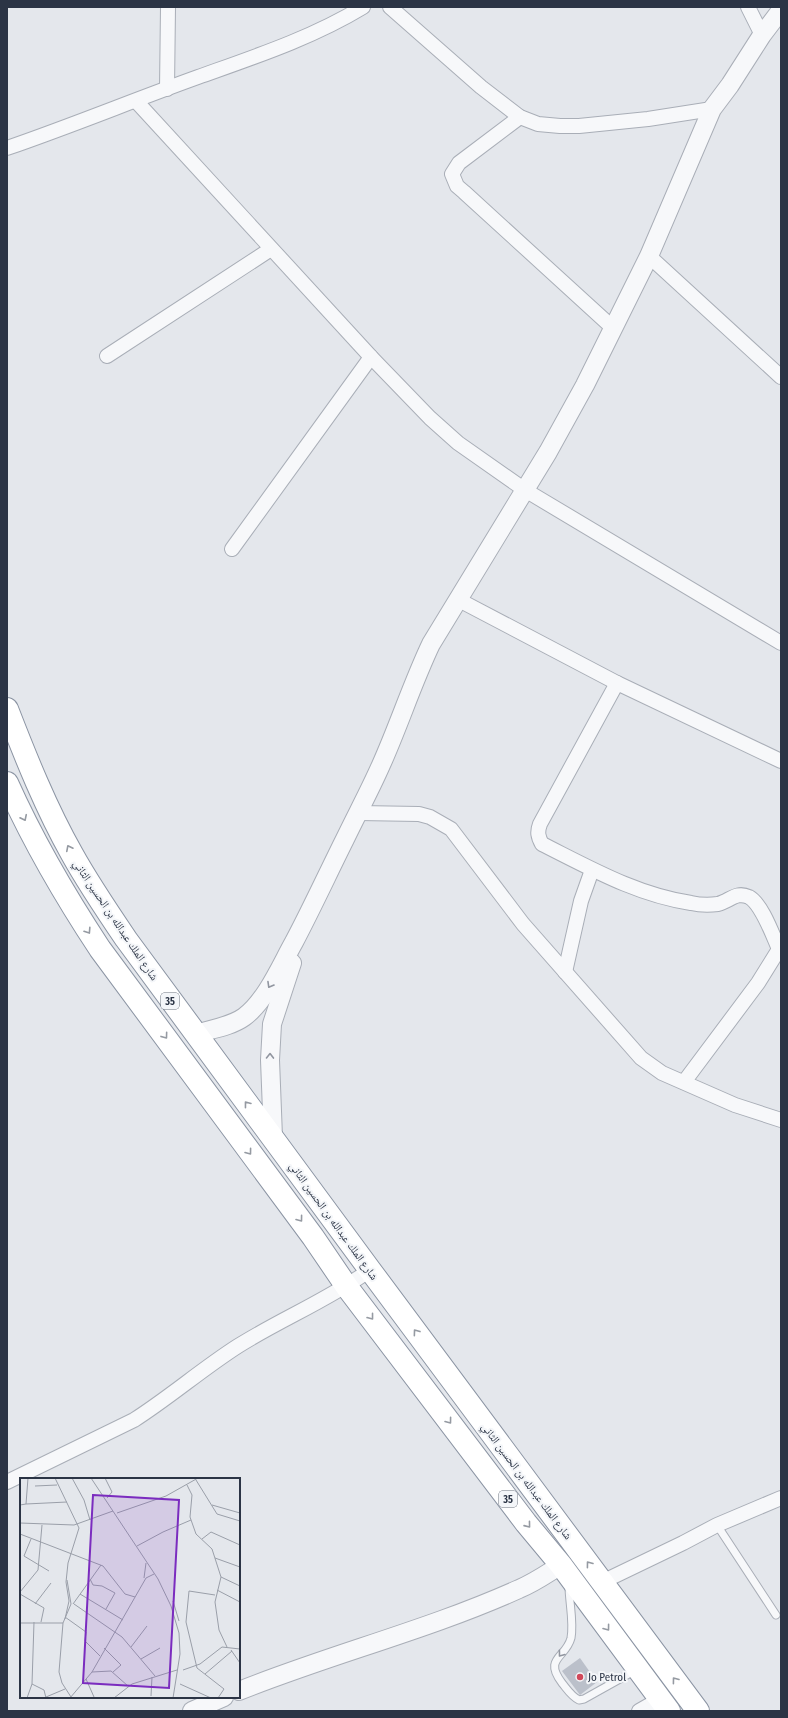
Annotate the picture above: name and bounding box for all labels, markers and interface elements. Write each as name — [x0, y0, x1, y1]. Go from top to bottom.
one-way arrow — [19, 814, 27, 821]
one-way arrow — [66, 845, 74, 852]
street label: شارع الملك عبدالله بن الحسين الثاني — [69, 858, 161, 984]
one-way arrow — [83, 927, 91, 934]
one-way arrow — [268, 980, 275, 988]
road number: 35 — [161, 993, 179, 1009]
one-way arrow — [160, 1032, 168, 1039]
one-way arrow — [266, 1053, 274, 1059]
one-way arrow — [245, 1101, 252, 1108]
one-way arrow — [245, 1148, 252, 1155]
street label: شارع الملك عبدالله بن الحسين الثاني — [285, 1160, 381, 1284]
one-way arrow — [295, 1215, 302, 1222]
one-way arrow — [366, 1313, 373, 1320]
one-way arrow — [413, 1329, 420, 1336]
one-way arrow — [444, 1417, 451, 1424]
street label: شارع الملك عبدالله بن الحسين الثاني — [477, 1421, 575, 1543]
inset map — [20, 1478, 240, 1698]
road number: 35 — [499, 1491, 517, 1507]
one-way arrow — [523, 1520, 530, 1527]
one-way arrow — [587, 1562, 594, 1569]
one-way arrow — [602, 1624, 609, 1631]
one-way arrow — [559, 1649, 566, 1656]
place label: Jo Petrol — [588, 1671, 626, 1684]
marker: Jo Petrol — [575, 1672, 585, 1682]
one-way arrow — [673, 1677, 680, 1684]

